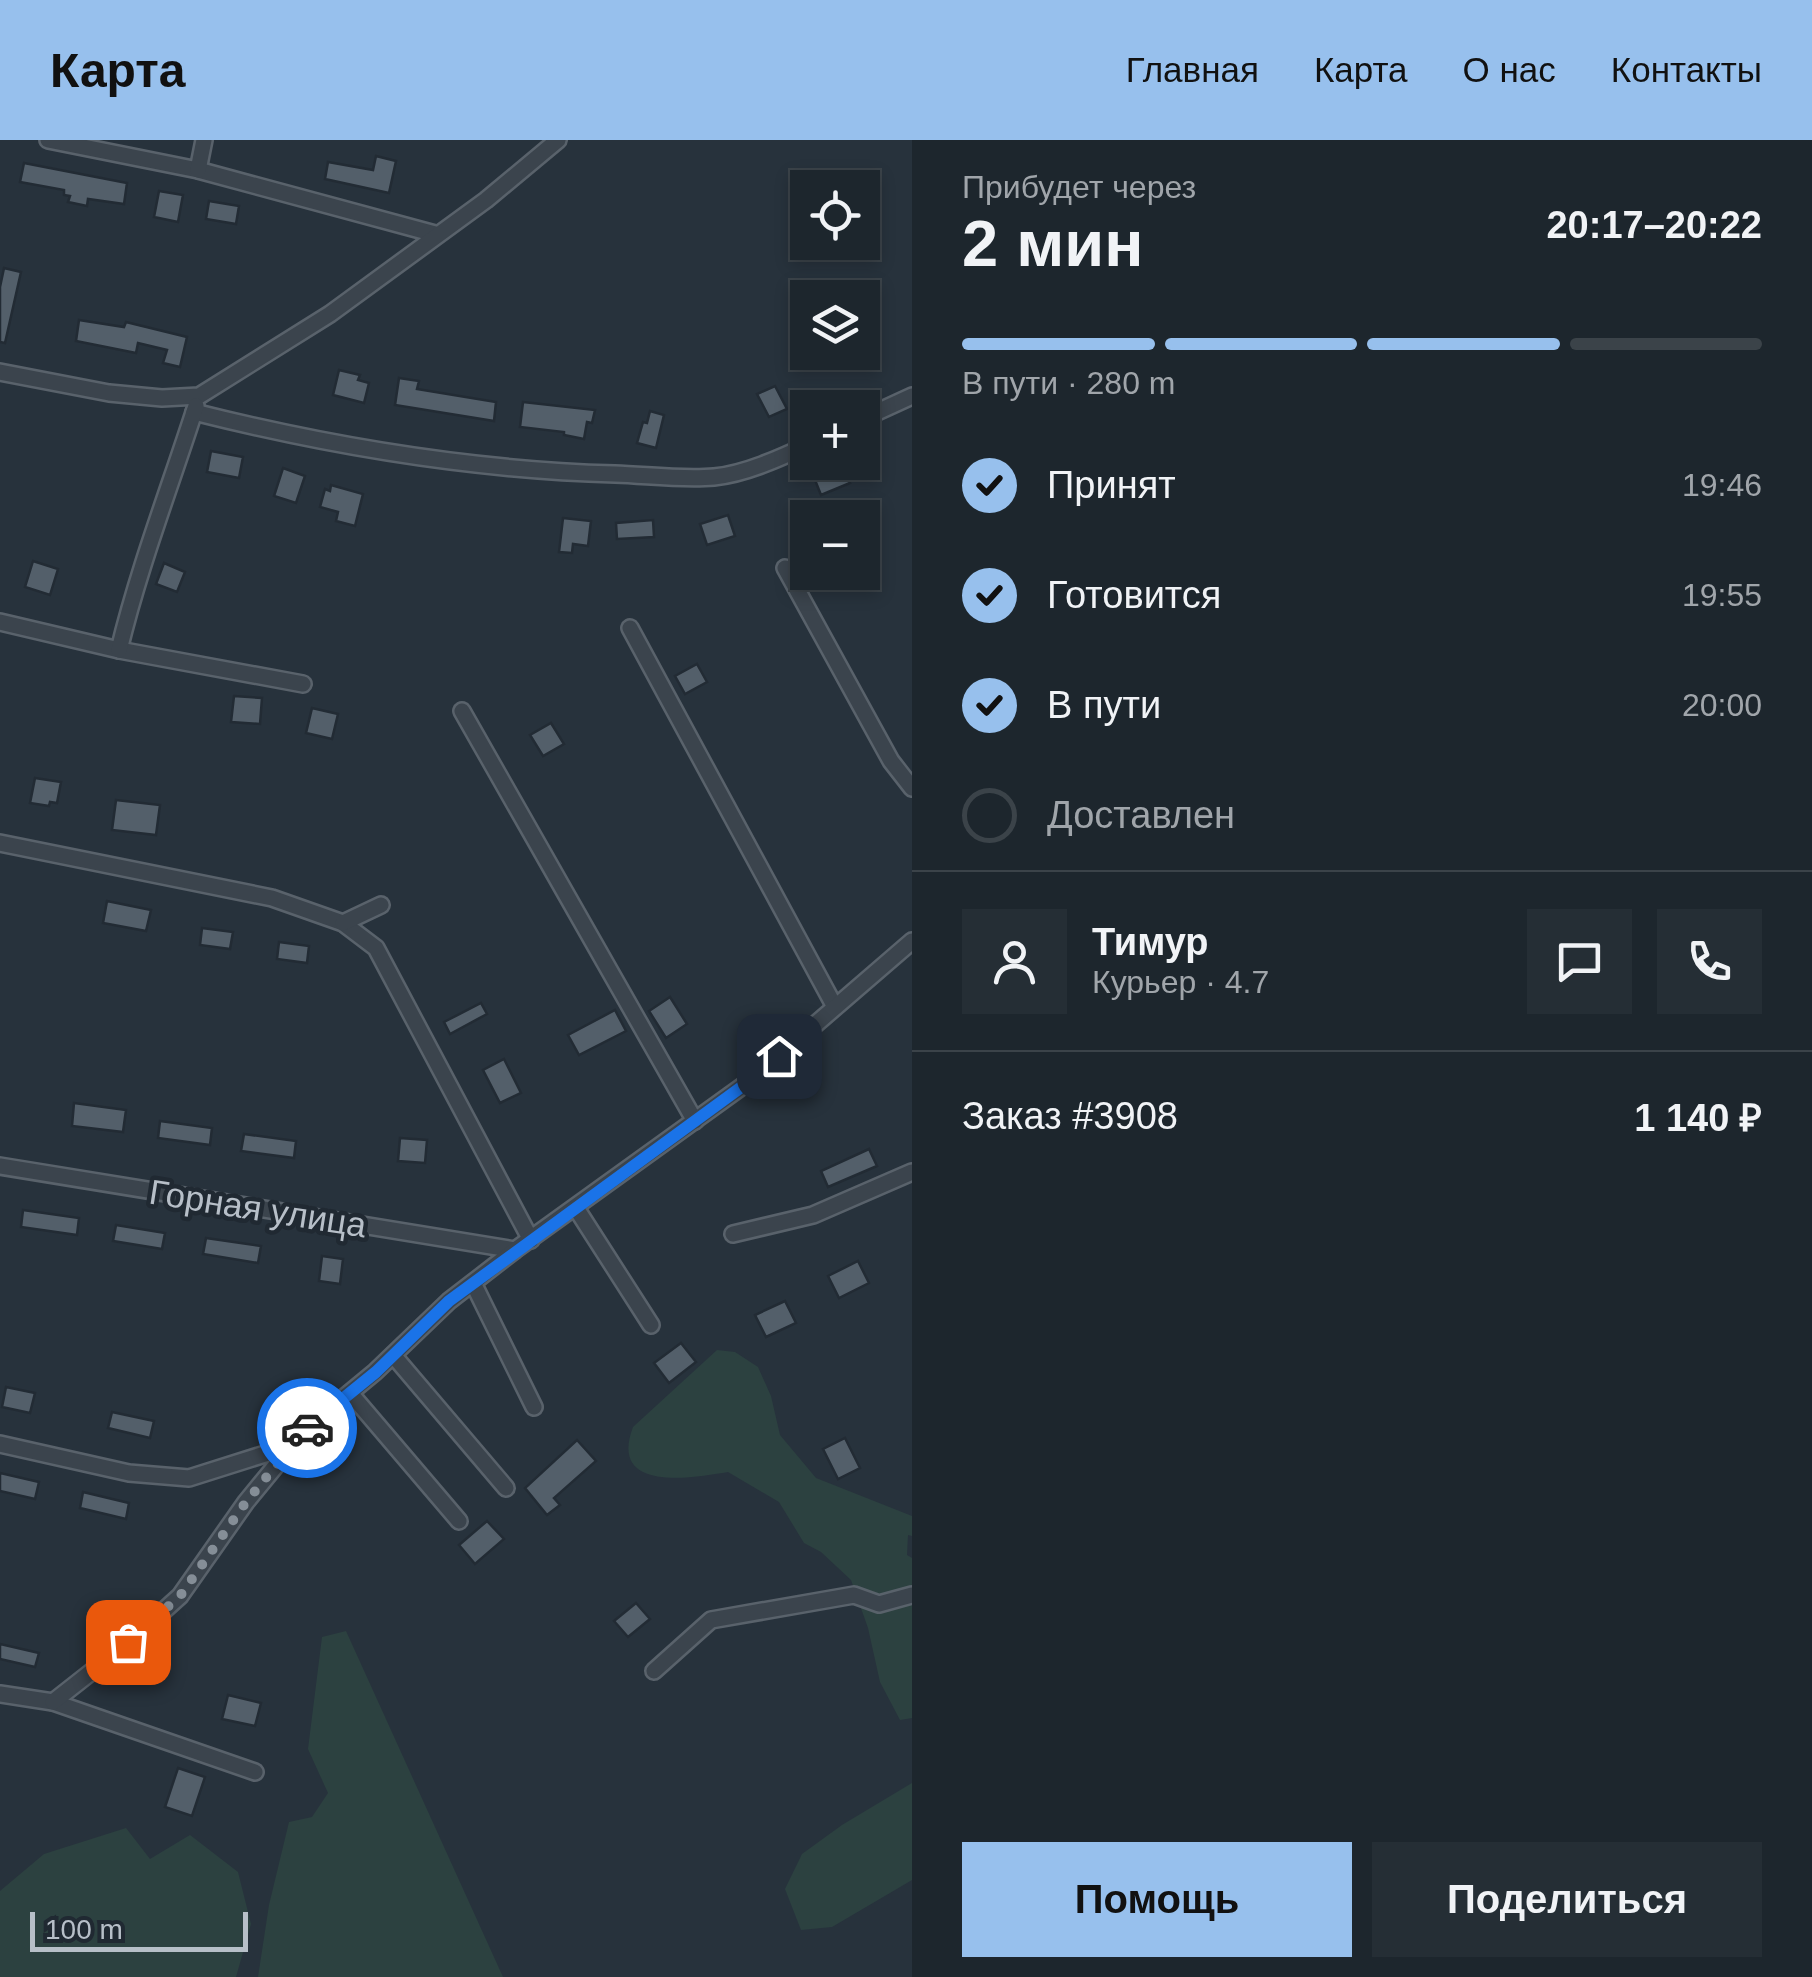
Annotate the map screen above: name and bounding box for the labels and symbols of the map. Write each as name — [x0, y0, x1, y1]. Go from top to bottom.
pin — [737, 1014, 822, 1099]
street label: Горная улица — [147, 1172, 370, 1244]
courier — [257, 1378, 357, 1478]
pin — [86, 1600, 171, 1685]
scale bar — [30, 1907, 248, 1952]

